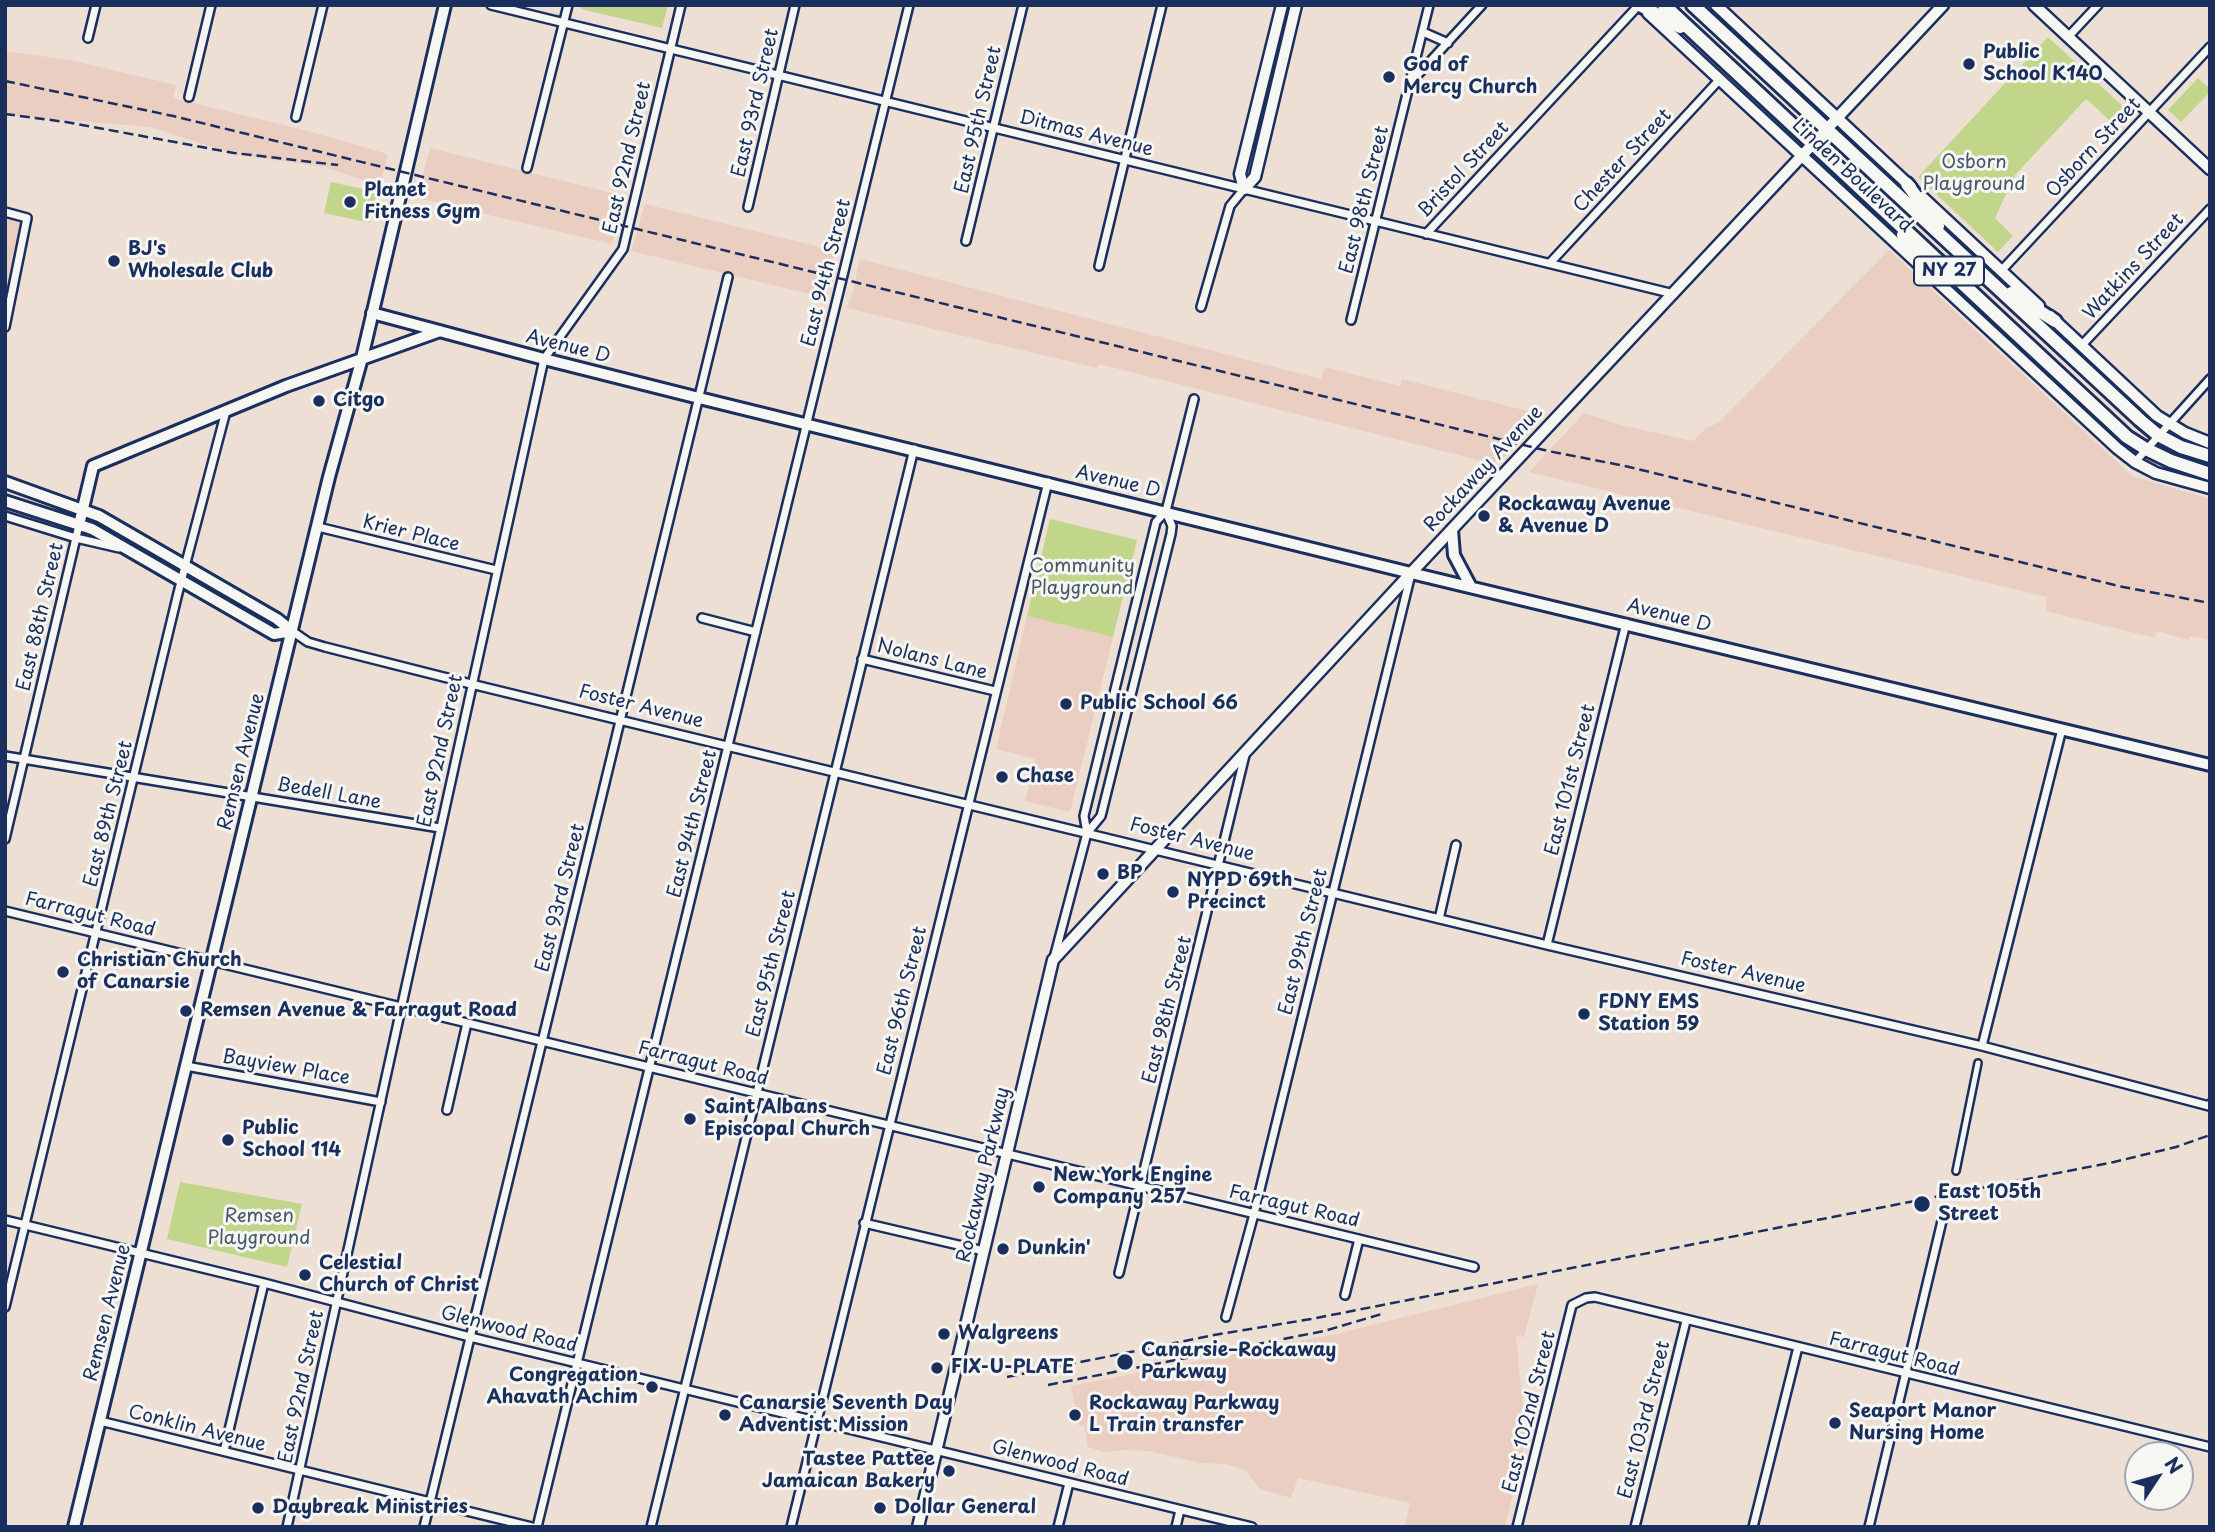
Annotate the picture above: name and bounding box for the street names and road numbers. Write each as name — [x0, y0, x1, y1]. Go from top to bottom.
street label: East 93rd Street — [728, 26, 784, 180]
street label: East 95th Street — [951, 44, 1007, 196]
street label: East 92nd Street — [599, 80, 657, 236]
street label: Osborn Street — [2042, 93, 2146, 203]
street label: Chester Street — [1569, 104, 1677, 218]
street label: Ditmas Avenue — [1017, 106, 1155, 162]
street label: Linden Boulevard — [1787, 114, 1917, 238]
street label: Bristol Street — [1414, 117, 1514, 223]
street label: East 98th Street — [1336, 124, 1394, 276]
street label: East 94th Street — [798, 197, 856, 349]
street label: Watkins Street — [2079, 209, 2189, 325]
road number: NY 27 — [1914, 256, 1984, 286]
street label: Avenue D — [523, 326, 613, 368]
street label: Rockaway Avenue — [1420, 401, 1548, 537]
street label: Avenue D — [1073, 461, 1163, 503]
street label: Krier Place — [360, 511, 462, 557]
street label: East 88th Street — [13, 541, 69, 693]
street label: Avenue D — [1624, 595, 1714, 637]
street label: Nolans Lane — [874, 635, 990, 685]
street label: East 92nd Street — [414, 673, 468, 829]
street label: Foster Avenue — [576, 680, 706, 734]
street label: Remsen Avenue — [214, 691, 270, 833]
street label: East 101st Street — [1541, 702, 1601, 858]
street label: East 89th Street — [80, 738, 138, 890]
street label: East 94th Street — [664, 748, 722, 900]
street label: Bedell Lane — [275, 774, 383, 814]
street label: Foster Avenue — [1127, 813, 1257, 867]
street label: East 93rd Street — [532, 821, 590, 975]
street label: East 99th Street — [1275, 866, 1333, 1018]
street label: Farragut Road — [23, 888, 157, 942]
street label: East 95th Street — [743, 888, 801, 1040]
street label: East 96th Street — [874, 924, 932, 1078]
street label: East 98th Street — [1139, 934, 1197, 1086]
street label: Foster Avenue — [1678, 948, 1808, 998]
street label: Farragut Road — [636, 1037, 770, 1091]
street label: Bayview Place — [220, 1046, 352, 1090]
street label: Rockaway Parkway — [953, 1085, 1015, 1265]
street label: Farragut Road — [1226, 1181, 1362, 1233]
street label: Remsen Avenue — [80, 1242, 136, 1384]
street label: Glenwood Road — [438, 1302, 580, 1358]
street label: East 92nd Street — [275, 1309, 329, 1465]
street label: Farragut Road — [1827, 1328, 1961, 1382]
street label: East 102nd Street — [1499, 1329, 1561, 1495]
street label: East 103rd Street — [1614, 1339, 1676, 1501]
street label: Conklin Avenue — [126, 1401, 268, 1457]
street label: Glenwood Road — [989, 1436, 1131, 1492]

